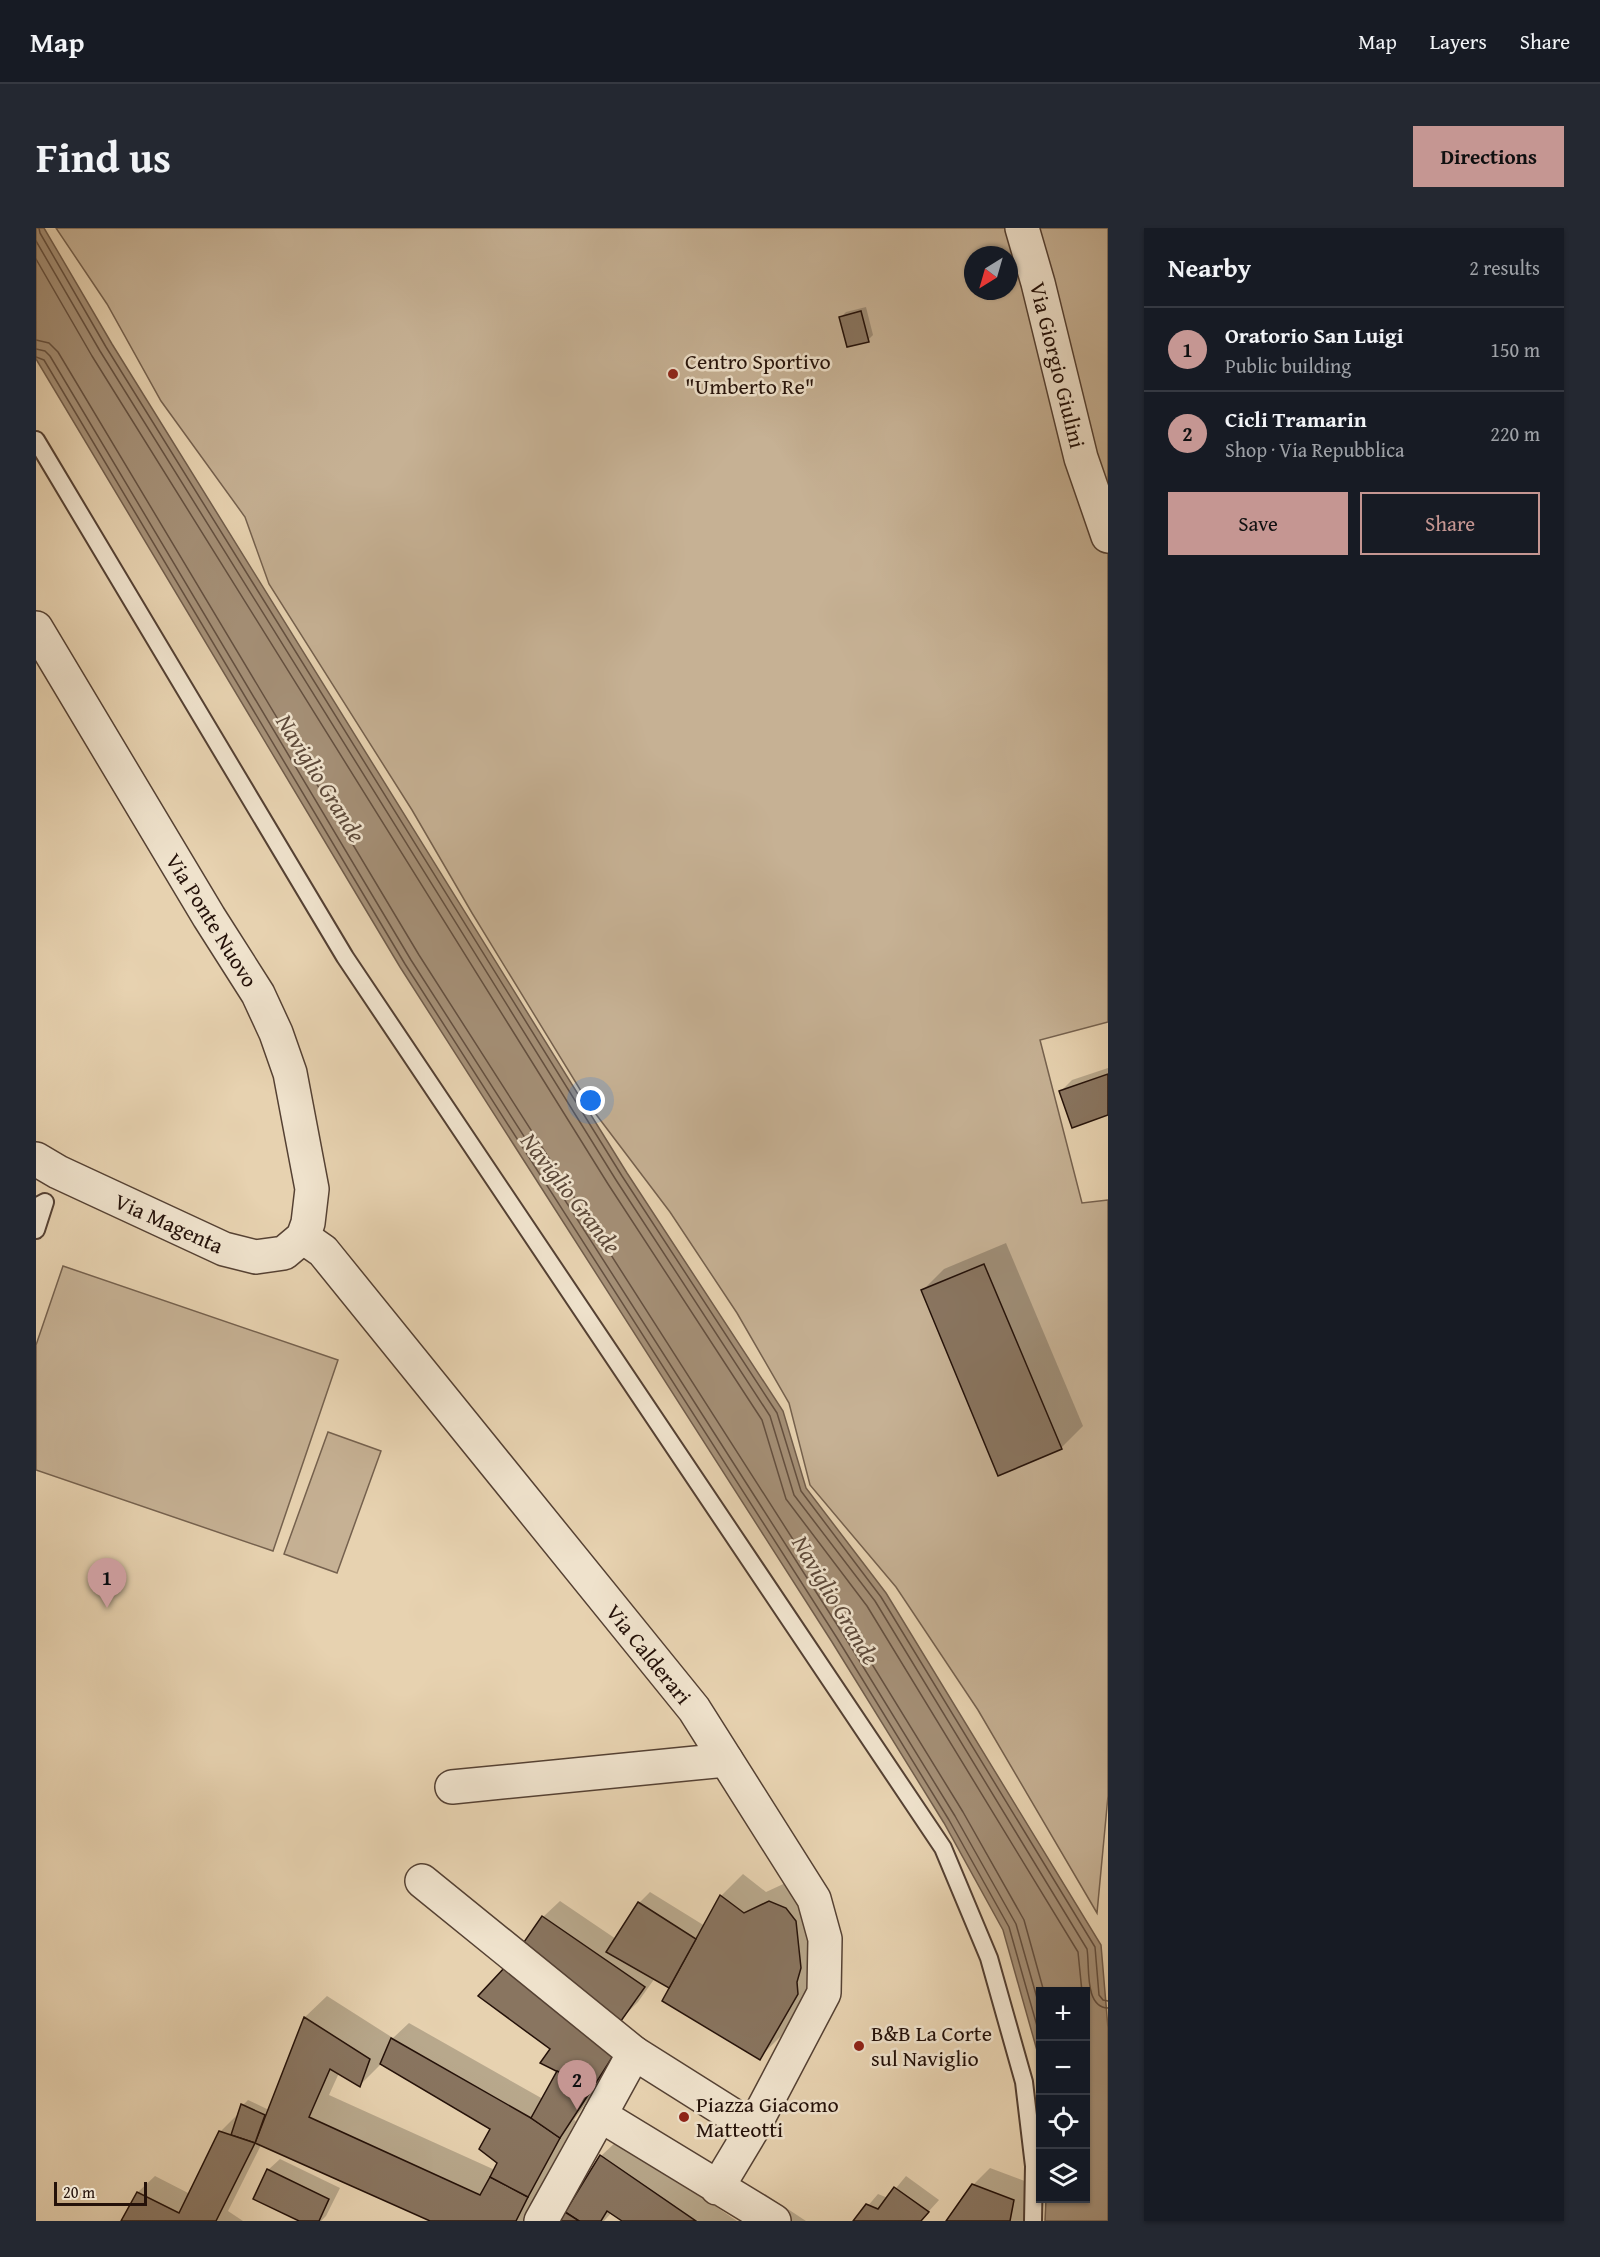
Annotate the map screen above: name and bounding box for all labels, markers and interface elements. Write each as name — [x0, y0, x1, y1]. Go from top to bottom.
text: Map — [30, 21, 84, 62]
text: Map — [1358, 26, 1397, 57]
text: Layers — [1430, 26, 1487, 57]
text: Share — [1520, 26, 1570, 57]
text: Find us — [36, 126, 171, 187]
button: Directions — [1413, 126, 1564, 187]
north arrow — [964, 246, 1018, 300]
text: Nearby — [1168, 248, 1251, 287]
text: 2 results — [1469, 253, 1540, 282]
street label: Via Giorgio Giulini — [1022, 278, 1094, 452]
text: Oratorio San Luigi — [1225, 319, 1404, 351]
text: 1 — [1182, 335, 1193, 364]
text: 150 m — [1490, 335, 1540, 364]
place label: Centro Sportivo "Umberto Re" — [685, 345, 831, 402]
text: Public building — [1225, 351, 1351, 380]
marker: Centro Sportivo "Umberto Re" — [666, 367, 680, 381]
text: Cicli Tramarin — [1225, 403, 1367, 435]
text: 2 — [1182, 419, 1193, 448]
text: 220 m — [1490, 419, 1540, 448]
text: Shop · Via Repubblica — [1225, 435, 1404, 464]
button: Save — [1168, 492, 1348, 555]
button: Share — [1360, 492, 1540, 555]
water label: Naviglio Grande — [267, 706, 375, 849]
street label: Via Ponte Nuovo — [158, 847, 266, 993]
your location — [576, 1086, 605, 1115]
water label: Naviglio Grande — [512, 1124, 630, 1262]
street label: Via Magenta — [109, 1185, 229, 1261]
water label: Naviglio Grande — [783, 1528, 889, 1672]
pin: 1 — [88, 1558, 126, 1608]
street label: Via Calderari — [599, 1597, 699, 1711]
map controls — [1036, 1987, 1090, 2203]
button: + — [1036, 1987, 1090, 2041]
place label: B&B La Corte sul Naviglio — [871, 2017, 992, 2074]
marker: B&B La Corte sul Naviglio — [852, 2039, 866, 2053]
button: − — [1036, 2041, 1090, 2095]
pin: 2 — [558, 2060, 596, 2110]
place label: Piazza Giacomo Matteotti — [696, 2088, 839, 2145]
button: locate — [1036, 2095, 1090, 2149]
marker: Piazza Giacomo Matteotti — [677, 2110, 691, 2124]
button: layers — [1036, 2149, 1090, 2203]
scale bar — [54, 2179, 147, 2206]
text: 20 m — [63, 2180, 95, 2204]

